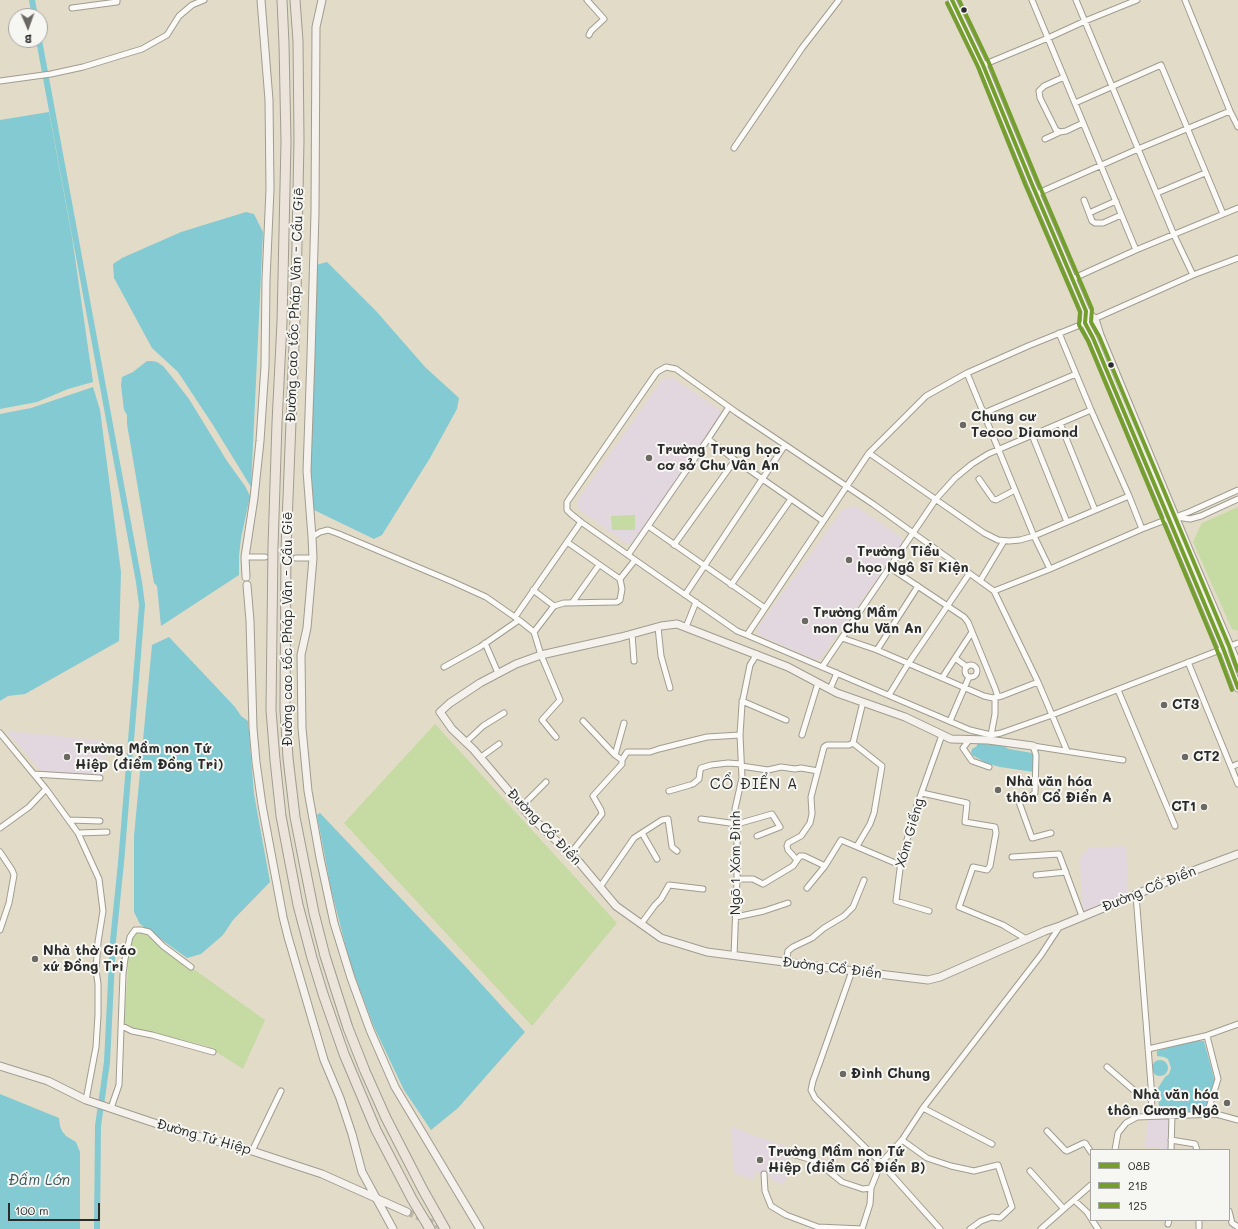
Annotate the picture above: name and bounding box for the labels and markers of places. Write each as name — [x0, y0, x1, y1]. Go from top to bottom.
unlabelled marker — [959, 5, 969, 15]
unlabelled marker — [1106, 360, 1116, 370]
place label: Chung cư Tecco Diamond — [971, 409, 1078, 442]
marker: Chung cư Tecco Diamond — [958, 420, 968, 430]
place label: Trường Trung học cơ sở Chu Vân An — [657, 442, 781, 474]
marker: Trường Trung học cơ sở Chu Vân An — [644, 453, 654, 463]
place label: Trường Tiểu học Ngô Sĩ Kiện — [857, 544, 969, 576]
marker: Trường Tiểu học Ngô Sĩ Kiện — [844, 555, 854, 565]
place label: Trường Mầm non Chu Văn An — [813, 605, 922, 638]
marker: Trường Mầm non Chu Văn An — [800, 616, 810, 626]
place label: CT3 — [1172, 697, 1199, 713]
marker: CT3 — [1159, 700, 1169, 710]
place label: Trường Mầm non Tứ Hiệp (điểm Đồng Trì) — [75, 741, 223, 774]
place label: CT2 — [1193, 749, 1219, 765]
marker: Trường Mầm non Tứ Hiệp (điểm Đồng Trì) — [62, 752, 72, 762]
marker: CT2 — [1180, 752, 1190, 762]
place label: Nhà văn hóa thôn Cổ Điển A — [1006, 774, 1112, 806]
marker: Nhà văn hóa thôn Cổ Điển A — [993, 785, 1003, 795]
place label: CT1 — [1171, 799, 1196, 815]
marker: CT1 — [1199, 802, 1209, 812]
place label: Nhà thờ Giáo xứ Đồng Trì — [43, 943, 136, 976]
marker: Nhà thờ Giáo xứ Đồng Trì — [30, 954, 40, 964]
place label: Đình Chung — [851, 1066, 930, 1082]
marker: Đình Chung — [838, 1069, 848, 1079]
place label: Nhà văn hóa thôn Cương Ngô — [1107, 1087, 1219, 1120]
marker: Nhà văn hóa thôn Cương Ngô — [1222, 1098, 1232, 1108]
place label: Trường Mầm non Tứ Hiệp (điểm Cổ Điển B) — [768, 1144, 925, 1176]
marker: Trường Mầm non Tứ Hiệp (điểm Cổ Điển B) — [755, 1155, 765, 1165]

